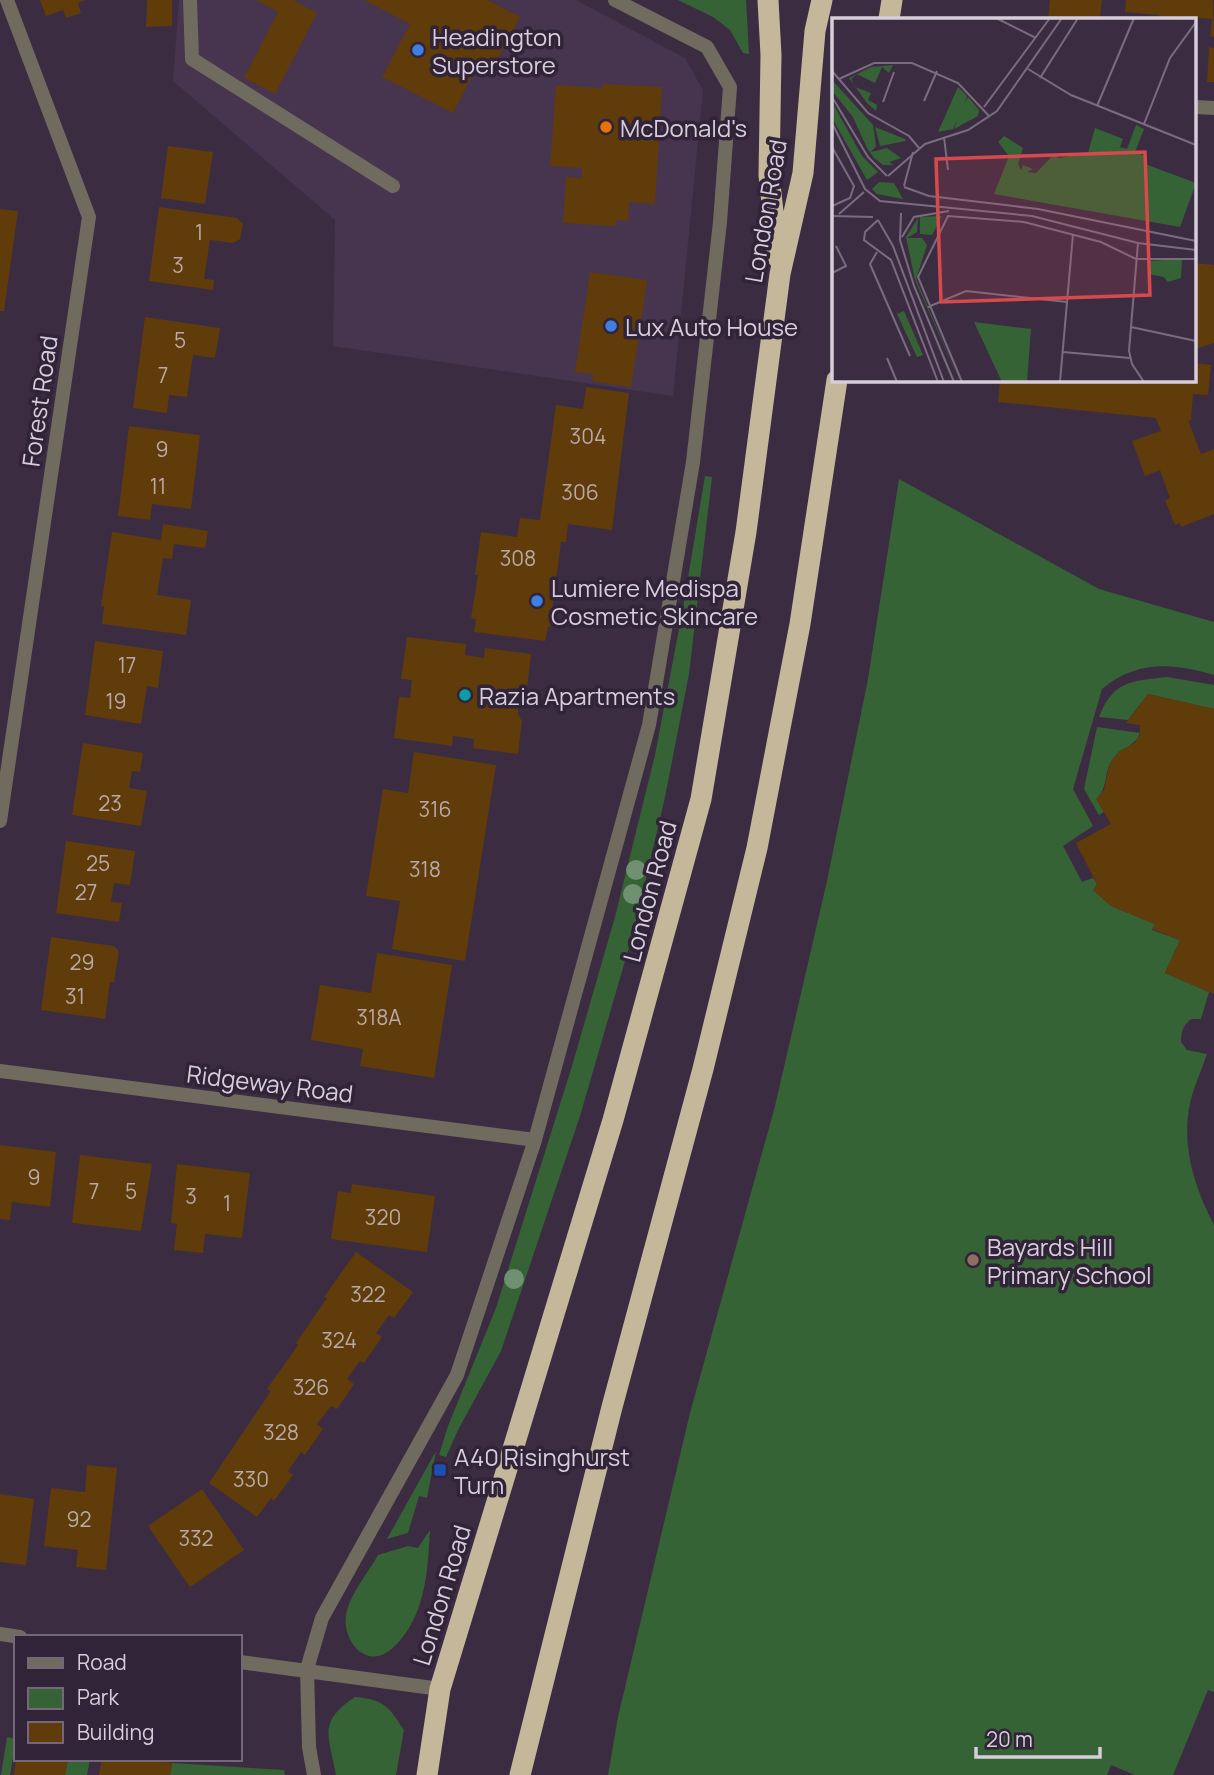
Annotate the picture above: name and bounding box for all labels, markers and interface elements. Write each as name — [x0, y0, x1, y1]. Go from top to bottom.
inset map — [832, 18, 1196, 382]
place label: Headington Superstore — [432, 20, 561, 81]
marker: Headington Superstore — [410, 42, 426, 58]
place label: McDonald's — [620, 111, 747, 144]
marker: McDonald's — [598, 119, 614, 135]
street label: London Road — [736, 137, 794, 285]
house number: 1 — [195, 218, 203, 246]
house number: 3 — [172, 251, 184, 279]
place label: Lux Auto House — [625, 310, 798, 343]
marker: Lux Auto House — [603, 318, 619, 334]
house number: 5 — [174, 326, 186, 354]
street label: Forest Road — [13, 333, 65, 469]
house number: 7 — [158, 361, 168, 389]
house number: 304 — [570, 422, 606, 450]
house number: 9 — [155, 435, 169, 463]
house number: 11 — [150, 472, 166, 500]
house number: 306 — [561, 478, 599, 506]
house number: 308 — [500, 544, 536, 572]
place label: Lumiere Medispa Cosmetic Skincare — [551, 571, 758, 632]
marker: Lumiere Medispa Cosmetic Skincare — [529, 593, 545, 609]
house number: 17 — [118, 651, 136, 679]
place label: Razia Apartments — [479, 679, 675, 712]
house number: 19 — [105, 687, 127, 715]
marker: Razia Apartments — [457, 687, 473, 703]
house number: 23 — [98, 789, 122, 817]
house number: 316 — [419, 795, 451, 823]
street label: London Road — [614, 817, 684, 965]
house number: 25 — [86, 849, 110, 877]
house number: 318 — [409, 855, 441, 883]
house number: 27 — [75, 878, 97, 906]
house number: 29 — [69, 948, 95, 976]
house number: 31 — [65, 982, 85, 1010]
house number: 318A — [356, 1003, 402, 1031]
street label: Ridgeway Road — [185, 1056, 355, 1110]
house number: 9 — [27, 1163, 41, 1191]
house number: 7 — [89, 1177, 99, 1205]
house number: 5 — [125, 1177, 137, 1205]
house number: 3 — [185, 1182, 197, 1210]
house number: 1 — [223, 1189, 231, 1217]
house number: 320 — [365, 1203, 401, 1231]
place label: Bayards Hill Primary School — [987, 1230, 1152, 1291]
marker: Bayards Hill Primary School — [965, 1252, 981, 1268]
house number: 322 — [350, 1280, 386, 1308]
house number: 324 — [321, 1326, 357, 1354]
house number: 326 — [293, 1373, 329, 1401]
house number: 328 — [263, 1418, 299, 1446]
place label: A40 Risinghurst Turn — [454, 1440, 630, 1501]
marker: A40 Risinghurst Turn — [432, 1462, 448, 1478]
house number: 330 — [233, 1465, 269, 1493]
house number: 92 — [66, 1505, 92, 1533]
street label: London Road — [404, 1521, 478, 1669]
house number: 332 — [178, 1524, 214, 1552]
legend — [14, 1635, 242, 1761]
text: Road — [77, 1648, 127, 1676]
text: Park — [77, 1683, 119, 1711]
scale bar — [976, 1716, 1100, 1760]
text: Building — [77, 1718, 154, 1746]
text: 20 m — [986, 1725, 1033, 1753]

